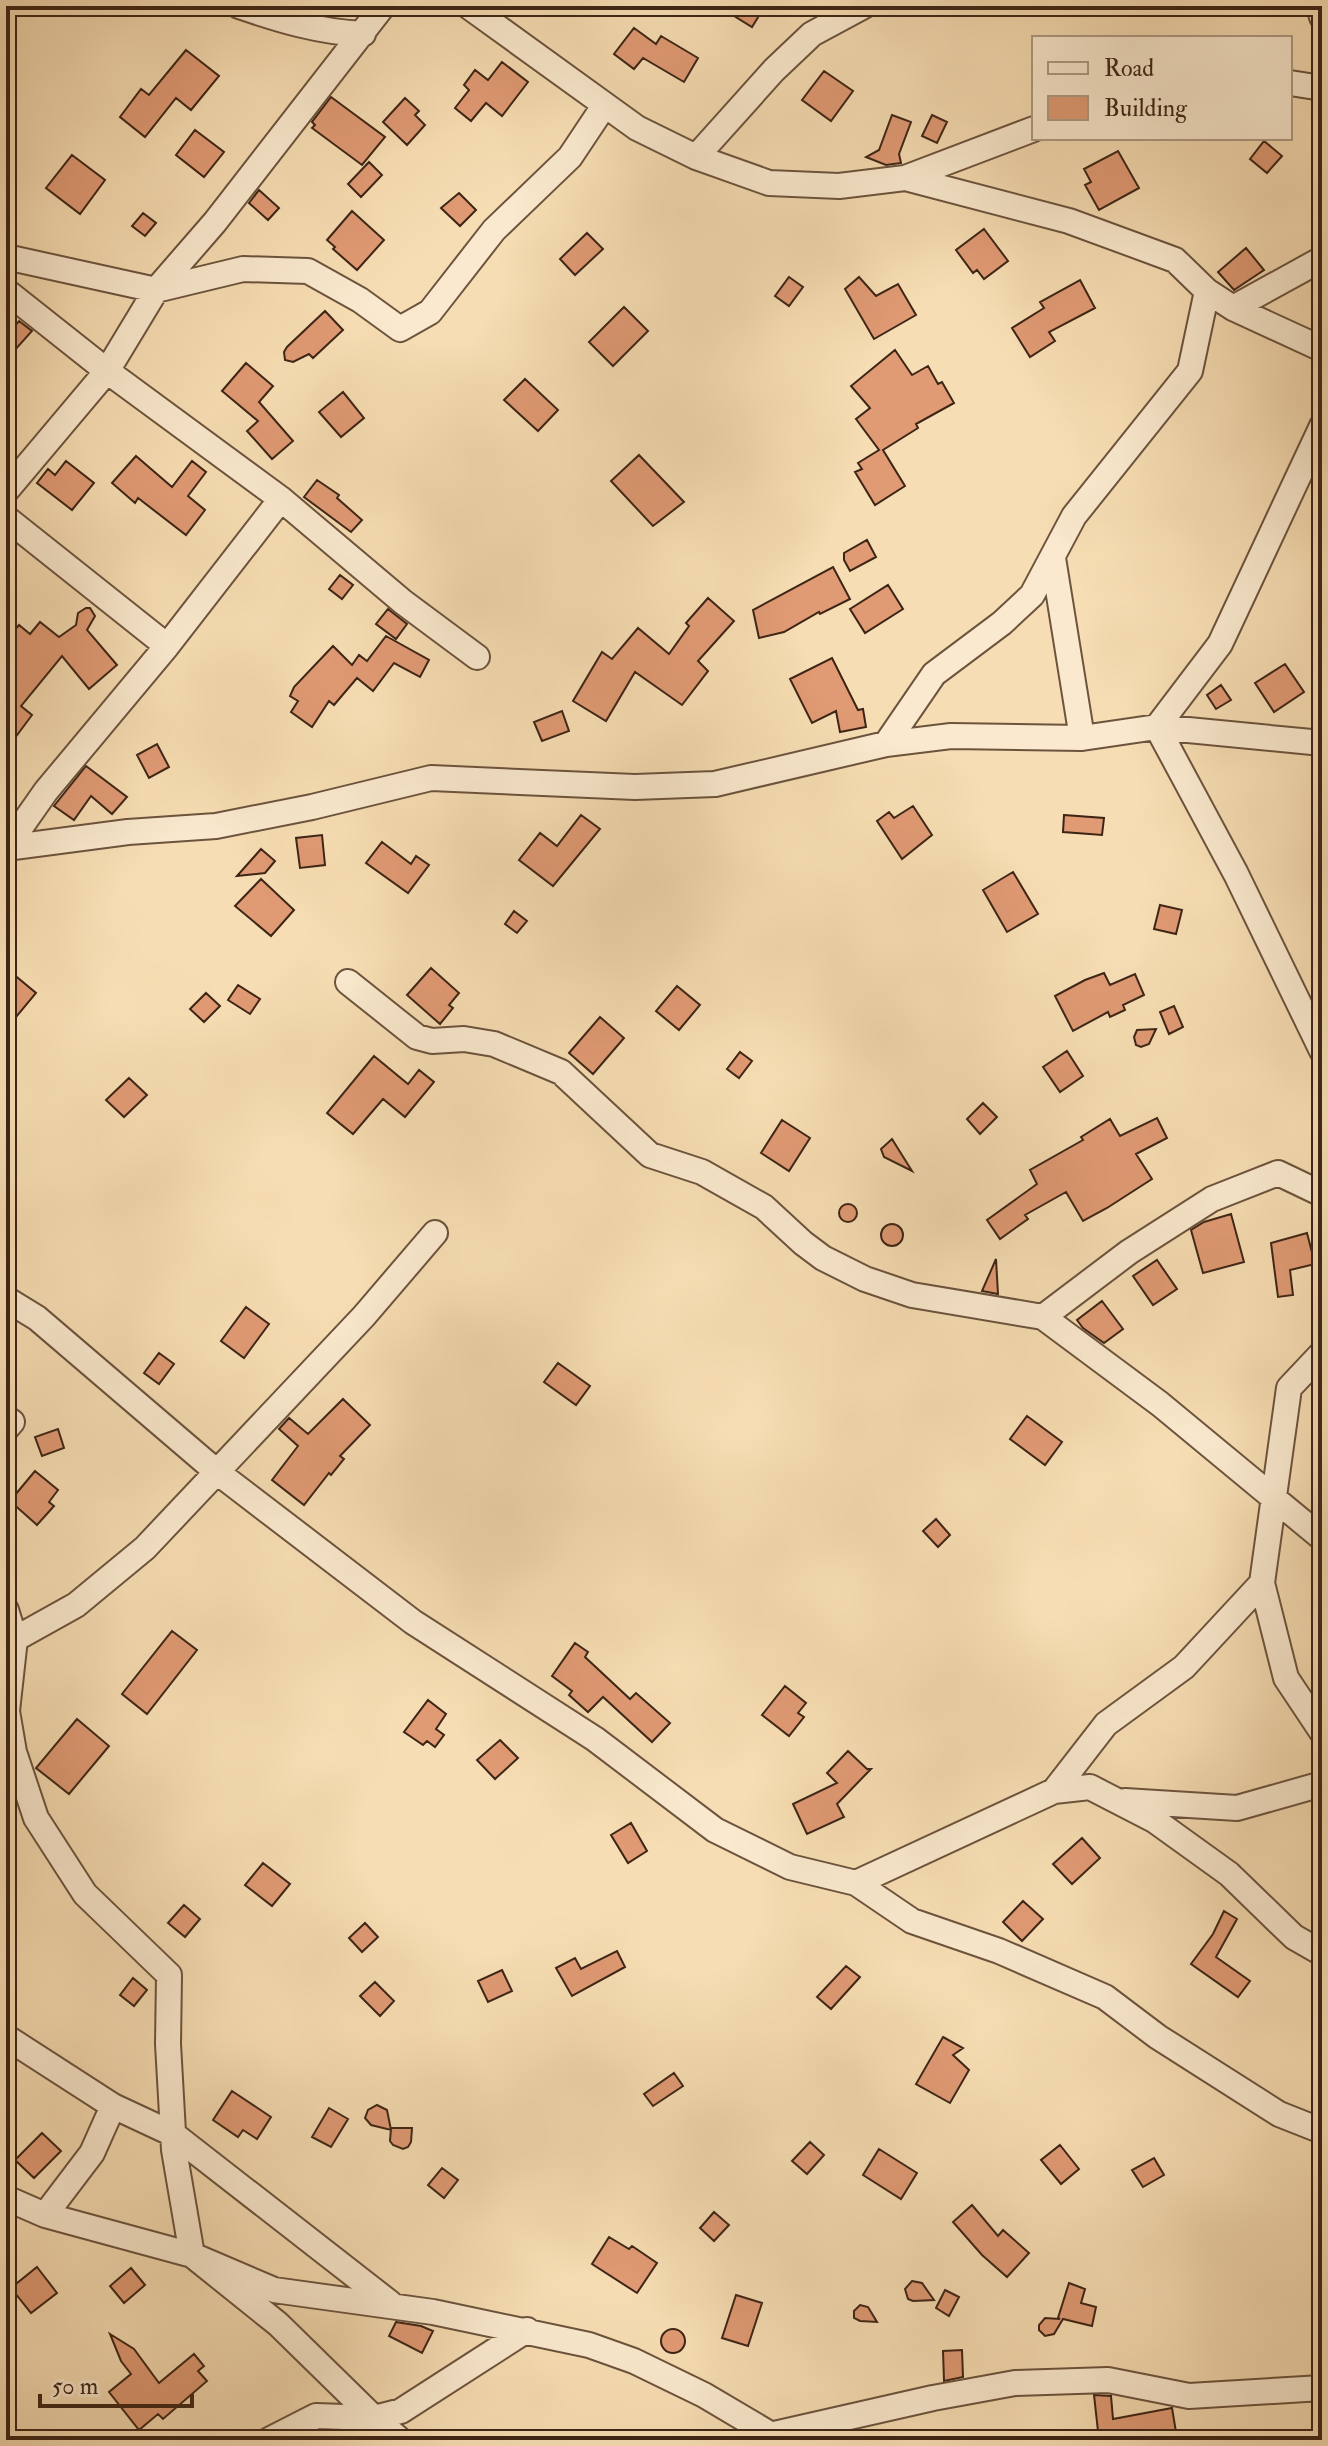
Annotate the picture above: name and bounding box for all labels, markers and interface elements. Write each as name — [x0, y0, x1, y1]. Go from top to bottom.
legend — [1032, 36, 1292, 140]
text: Road — [1104, 53, 1154, 84]
text: Building — [1104, 93, 1188, 124]
scale bar — [40, 2358, 192, 2408]
text: 50 m — [52, 2371, 99, 2402]

